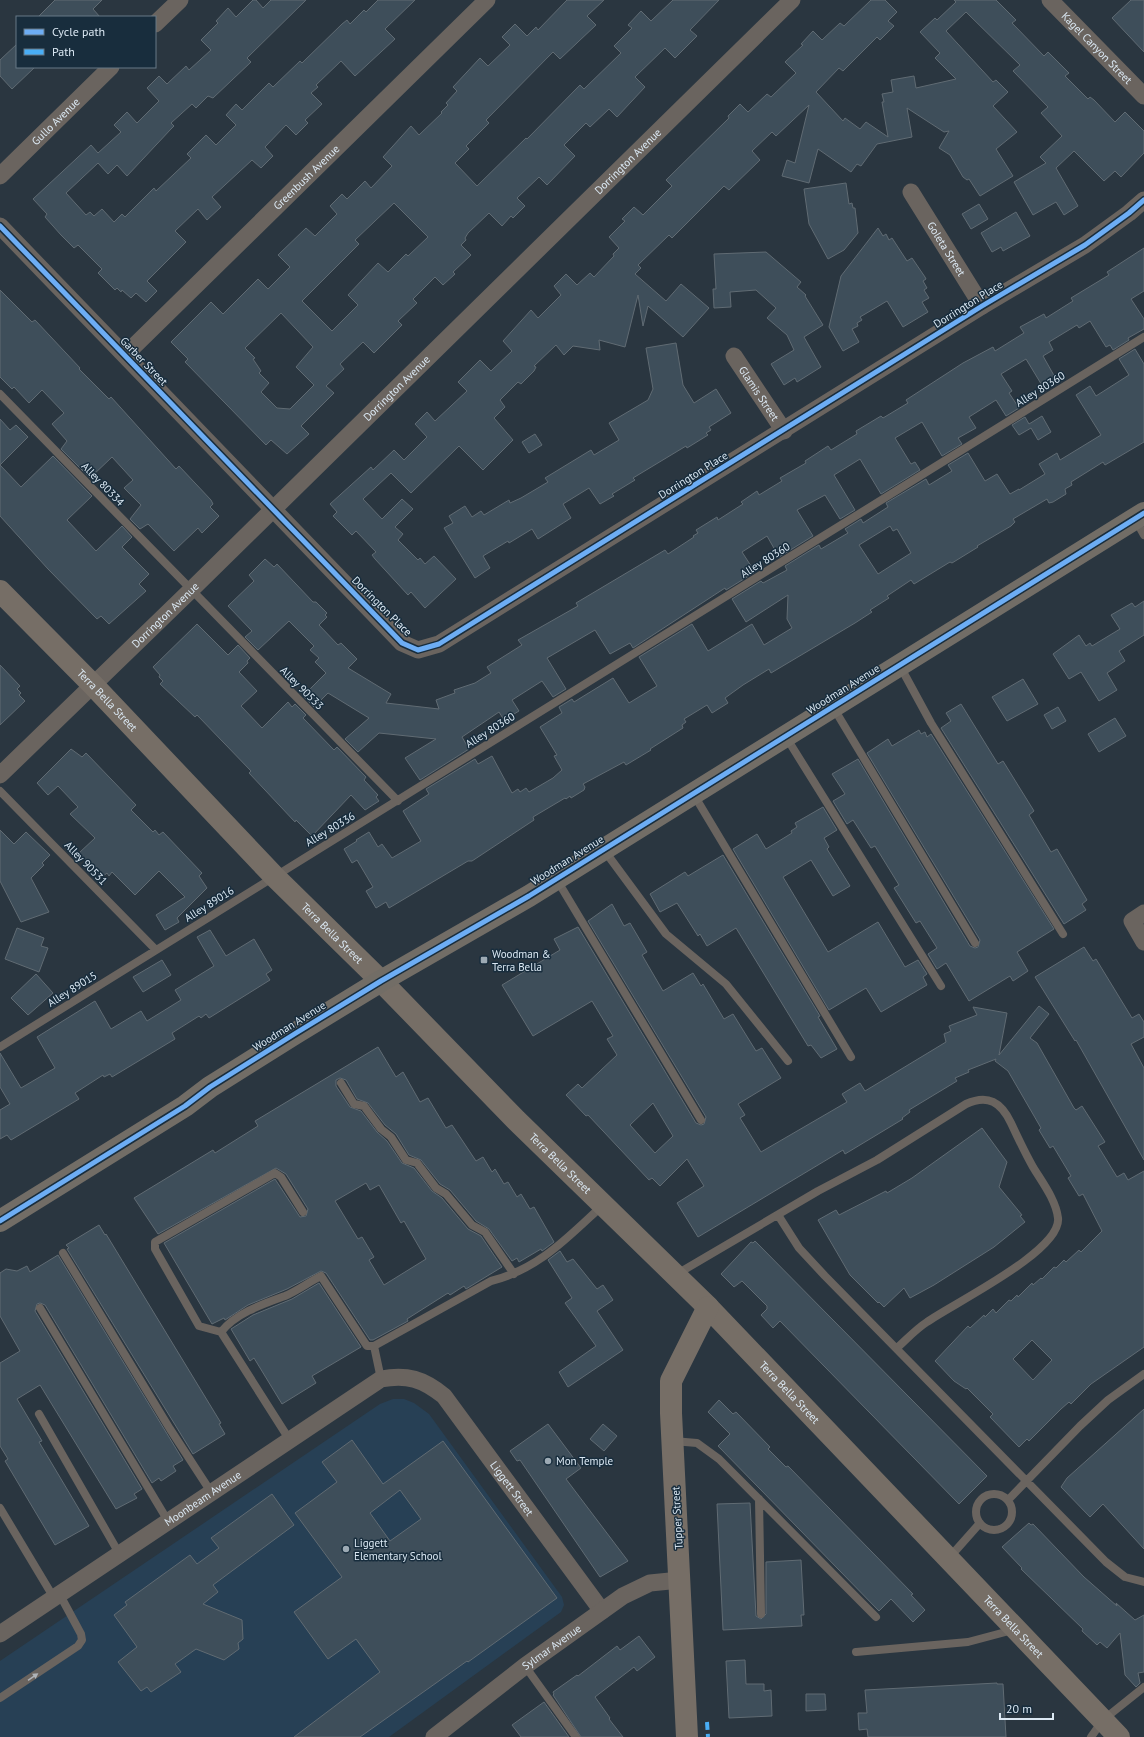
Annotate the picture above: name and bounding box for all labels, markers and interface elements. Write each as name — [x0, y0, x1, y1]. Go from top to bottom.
street label: Kagel Canyon Street — [1059, 9, 1135, 87]
legend — [16, 16, 156, 68]
text: Cycle path — [52, 24, 105, 39]
text: Path — [52, 44, 75, 59]
street label: Gullo Avenue — [29, 94, 83, 148]
street label: Dorrington Avenue — [591, 125, 664, 197]
street label: Greenbush Avenue — [270, 141, 343, 213]
street label: Goleta Street — [924, 219, 969, 279]
street label: Dorrington Place — [931, 277, 1006, 331]
street label: Garber Street — [117, 334, 171, 388]
street label: Dorrington Avenue — [360, 352, 433, 424]
street label: Glamis Street — [736, 363, 782, 424]
street label: Alley 80360 — [1013, 368, 1067, 410]
street label: Dorrington Place — [656, 448, 731, 502]
street label: Alley 80334 — [79, 459, 127, 509]
street label: Alley 80360 — [738, 539, 792, 581]
street label: Dorrington Place — [349, 573, 415, 639]
street label: Dorrington Avenue — [129, 579, 202, 651]
street label: Woodman Avenue — [804, 661, 883, 717]
street label: Alley 90533 — [277, 663, 327, 713]
street label: Terra Bella Street — [74, 666, 140, 735]
street label: Alley 80360 — [463, 709, 517, 751]
street label: Alley 80336 — [302, 809, 358, 849]
street label: Woodman Avenue — [528, 832, 607, 888]
street label: Alley 90531 — [62, 838, 110, 888]
street label: Alley 89016 — [182, 883, 236, 925]
street label: Terra Bella Street — [298, 900, 366, 967]
place label: Woodman & Terra Bella — [492, 947, 551, 974]
marker: Woodman & Terra Bella — [479, 955, 489, 965]
street label: Alley 89015 — [45, 968, 99, 1010]
street label: Woodman Avenue — [250, 998, 329, 1054]
street label: Terra Bella Street — [526, 1130, 595, 1197]
street label: Terra Bella Street — [756, 1358, 823, 1427]
place label: Mon Temple — [556, 1454, 614, 1468]
marker: Mon Temple — [543, 1456, 553, 1466]
street label: Liggett Street — [487, 1458, 537, 1519]
street label: Moonbeam Avenue — [162, 1467, 244, 1529]
street label: Tupper Street — [668, 1486, 686, 1550]
place label: Liggett Elementary School — [354, 1536, 442, 1563]
marker: Liggett Elementary School — [341, 1544, 351, 1554]
street label: Terra Bella Street — [980, 1592, 1047, 1661]
street label: Sylmar Avenue — [519, 1621, 584, 1673]
one-way arrow — [27, 1673, 38, 1681]
scale bar — [1000, 1695, 1053, 1721]
text: 20 m — [1006, 1701, 1032, 1716]

